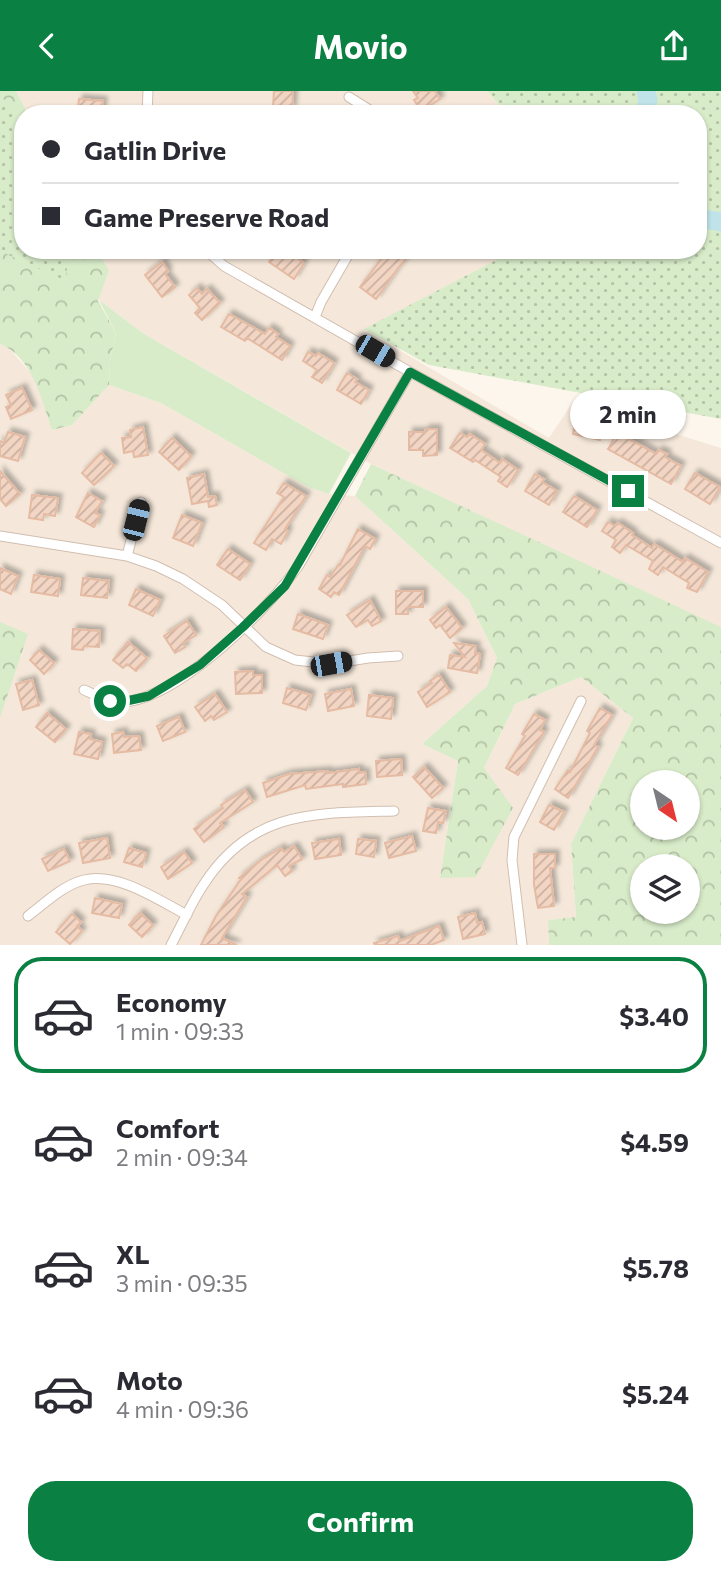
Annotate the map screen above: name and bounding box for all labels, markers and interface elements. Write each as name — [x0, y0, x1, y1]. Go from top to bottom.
text: Movio — [313, 26, 408, 66]
icon: back — [28, 27, 66, 65]
icon: share — [655, 27, 693, 65]
text: Gatlin Drive — [84, 134, 226, 165]
text: Game Preserve Road — [84, 201, 329, 232]
car — [352, 331, 399, 371]
callout: 2 min — [570, 389, 686, 439]
text: 2 min — [599, 400, 657, 428]
route end — [612, 475, 644, 507]
car — [121, 497, 152, 543]
car — [309, 650, 354, 678]
route start — [94, 685, 126, 717]
north arrow — [630, 770, 700, 840]
map controls — [630, 770, 700, 924]
button: layers — [630, 854, 700, 924]
icon: car — [32, 984, 95, 1047]
text: Economy — [116, 986, 227, 1017]
text: $3.40 — [619, 1000, 689, 1031]
text: 1 min · 09:33 — [116, 1017, 244, 1045]
icon: car — [32, 1110, 95, 1173]
text: Comfort — [116, 1112, 219, 1143]
text: $4.59 — [620, 1126, 689, 1157]
text: 2 min · 09:34 — [116, 1143, 248, 1171]
icon: car — [32, 1236, 95, 1299]
text: XL — [116, 1238, 150, 1269]
text: $5.78 — [622, 1252, 689, 1283]
text: 3 min · 09:35 — [116, 1269, 248, 1297]
icon: car — [32, 1362, 95, 1425]
text: Moto — [116, 1364, 183, 1395]
text: $5.24 — [622, 1378, 689, 1409]
text: 4 min · 09:36 — [116, 1395, 249, 1423]
button: Confirm — [28, 1481, 693, 1561]

